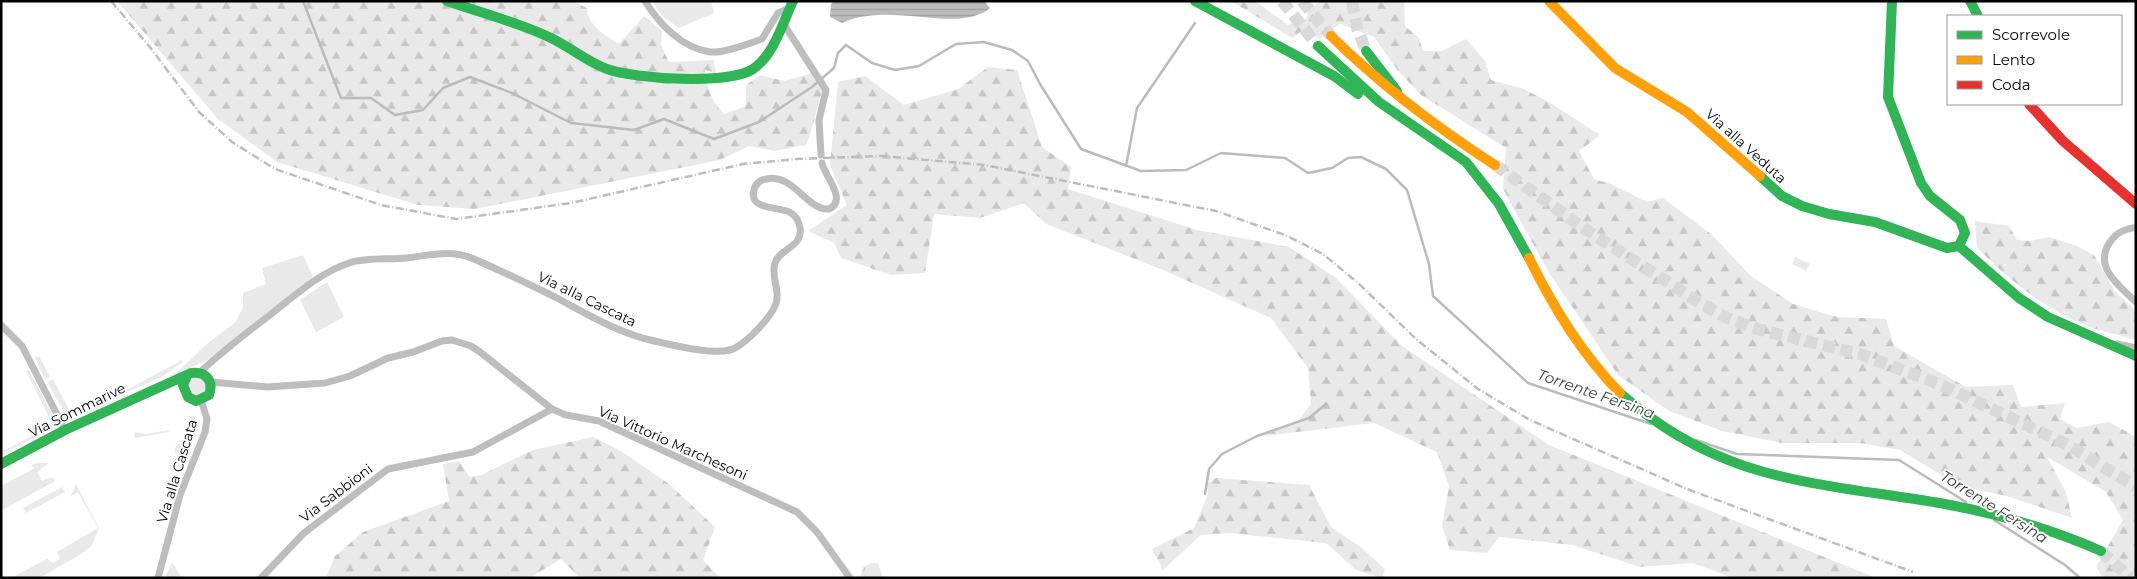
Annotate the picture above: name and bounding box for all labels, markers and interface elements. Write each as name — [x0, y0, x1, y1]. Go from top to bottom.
legend — [1947, 15, 2122, 105]
text: Scorrevole — [1992, 25, 2070, 44]
text: Lento — [1992, 50, 2035, 69]
text: Coda — [1992, 75, 2031, 94]
street label: Via alla Veduta — [1702, 105, 1790, 187]
street label: Via alla Cascata — [535, 267, 639, 331]
water label: Torrente Fersina — [1535, 365, 1657, 423]
street label: Via Sommarive — [26, 379, 128, 441]
street label: Via Vittorio Marchesoni — [596, 402, 750, 484]
street label: Via alla Cascata — [153, 417, 201, 525]
street label: Via Sabbioni — [296, 460, 376, 526]
water label: Torrente Fersina — [1937, 466, 2051, 547]

